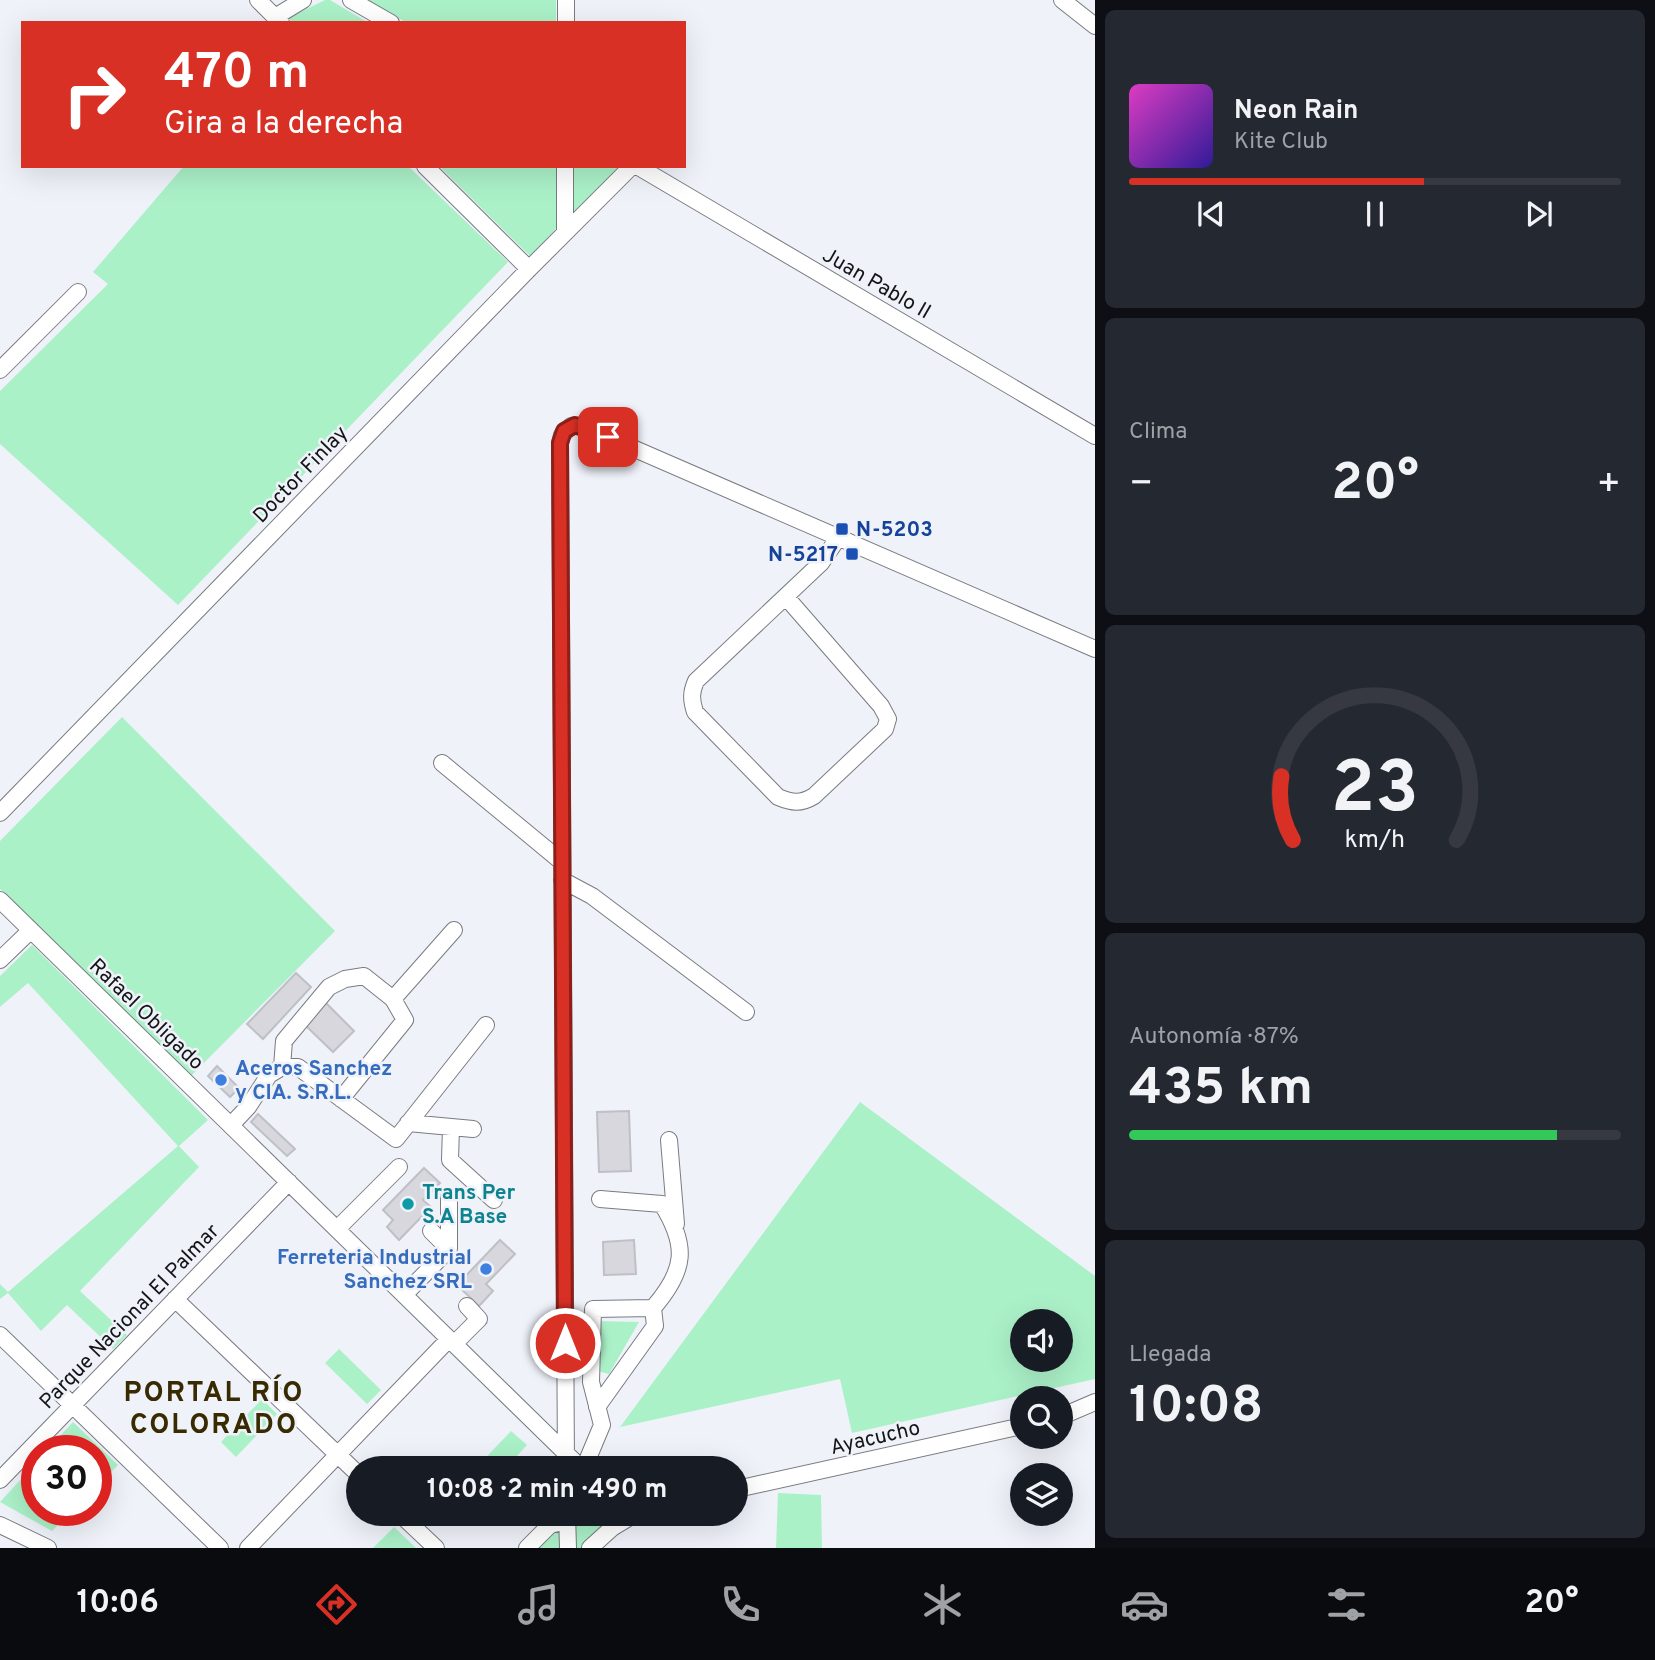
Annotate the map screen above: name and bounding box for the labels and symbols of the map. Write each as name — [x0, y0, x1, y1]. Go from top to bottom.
street label: Juan Pablo II — [817, 242, 935, 326]
pin — [578, 407, 638, 467]
street label: Doctor Finlay — [248, 421, 354, 530]
place label: N-5203 — [856, 517, 933, 544]
marker: N-5203 — [834, 521, 850, 537]
place label: N-5217 — [768, 542, 838, 569]
marker: N-5217 — [844, 546, 860, 562]
street label: Rafael Obligado — [83, 953, 209, 1077]
place label: Aceros Sanchez y CIA. S.R.L. — [235, 1056, 392, 1107]
marker: Aceros Sanchez y CIA. S.R.L. — [213, 1072, 229, 1088]
place label: Trans Per S.A Base — [422, 1180, 516, 1231]
marker: Trans Per S.A Base — [400, 1196, 416, 1212]
street label: Parque Nacional El Palmar — [34, 1219, 226, 1416]
place label: Ferreteria Industrial Sanchez SRL — [277, 1245, 472, 1296]
marker: Ferreteria Industrial Sanchez SRL — [478, 1261, 494, 1277]
position arrow — [528, 1306, 602, 1380]
district label: PORTAL RÍO COLORADO — [124, 1374, 304, 1444]
street label: Ayacucho — [828, 1415, 923, 1462]
speed limit sign: 30 — [21, 1435, 112, 1526]

